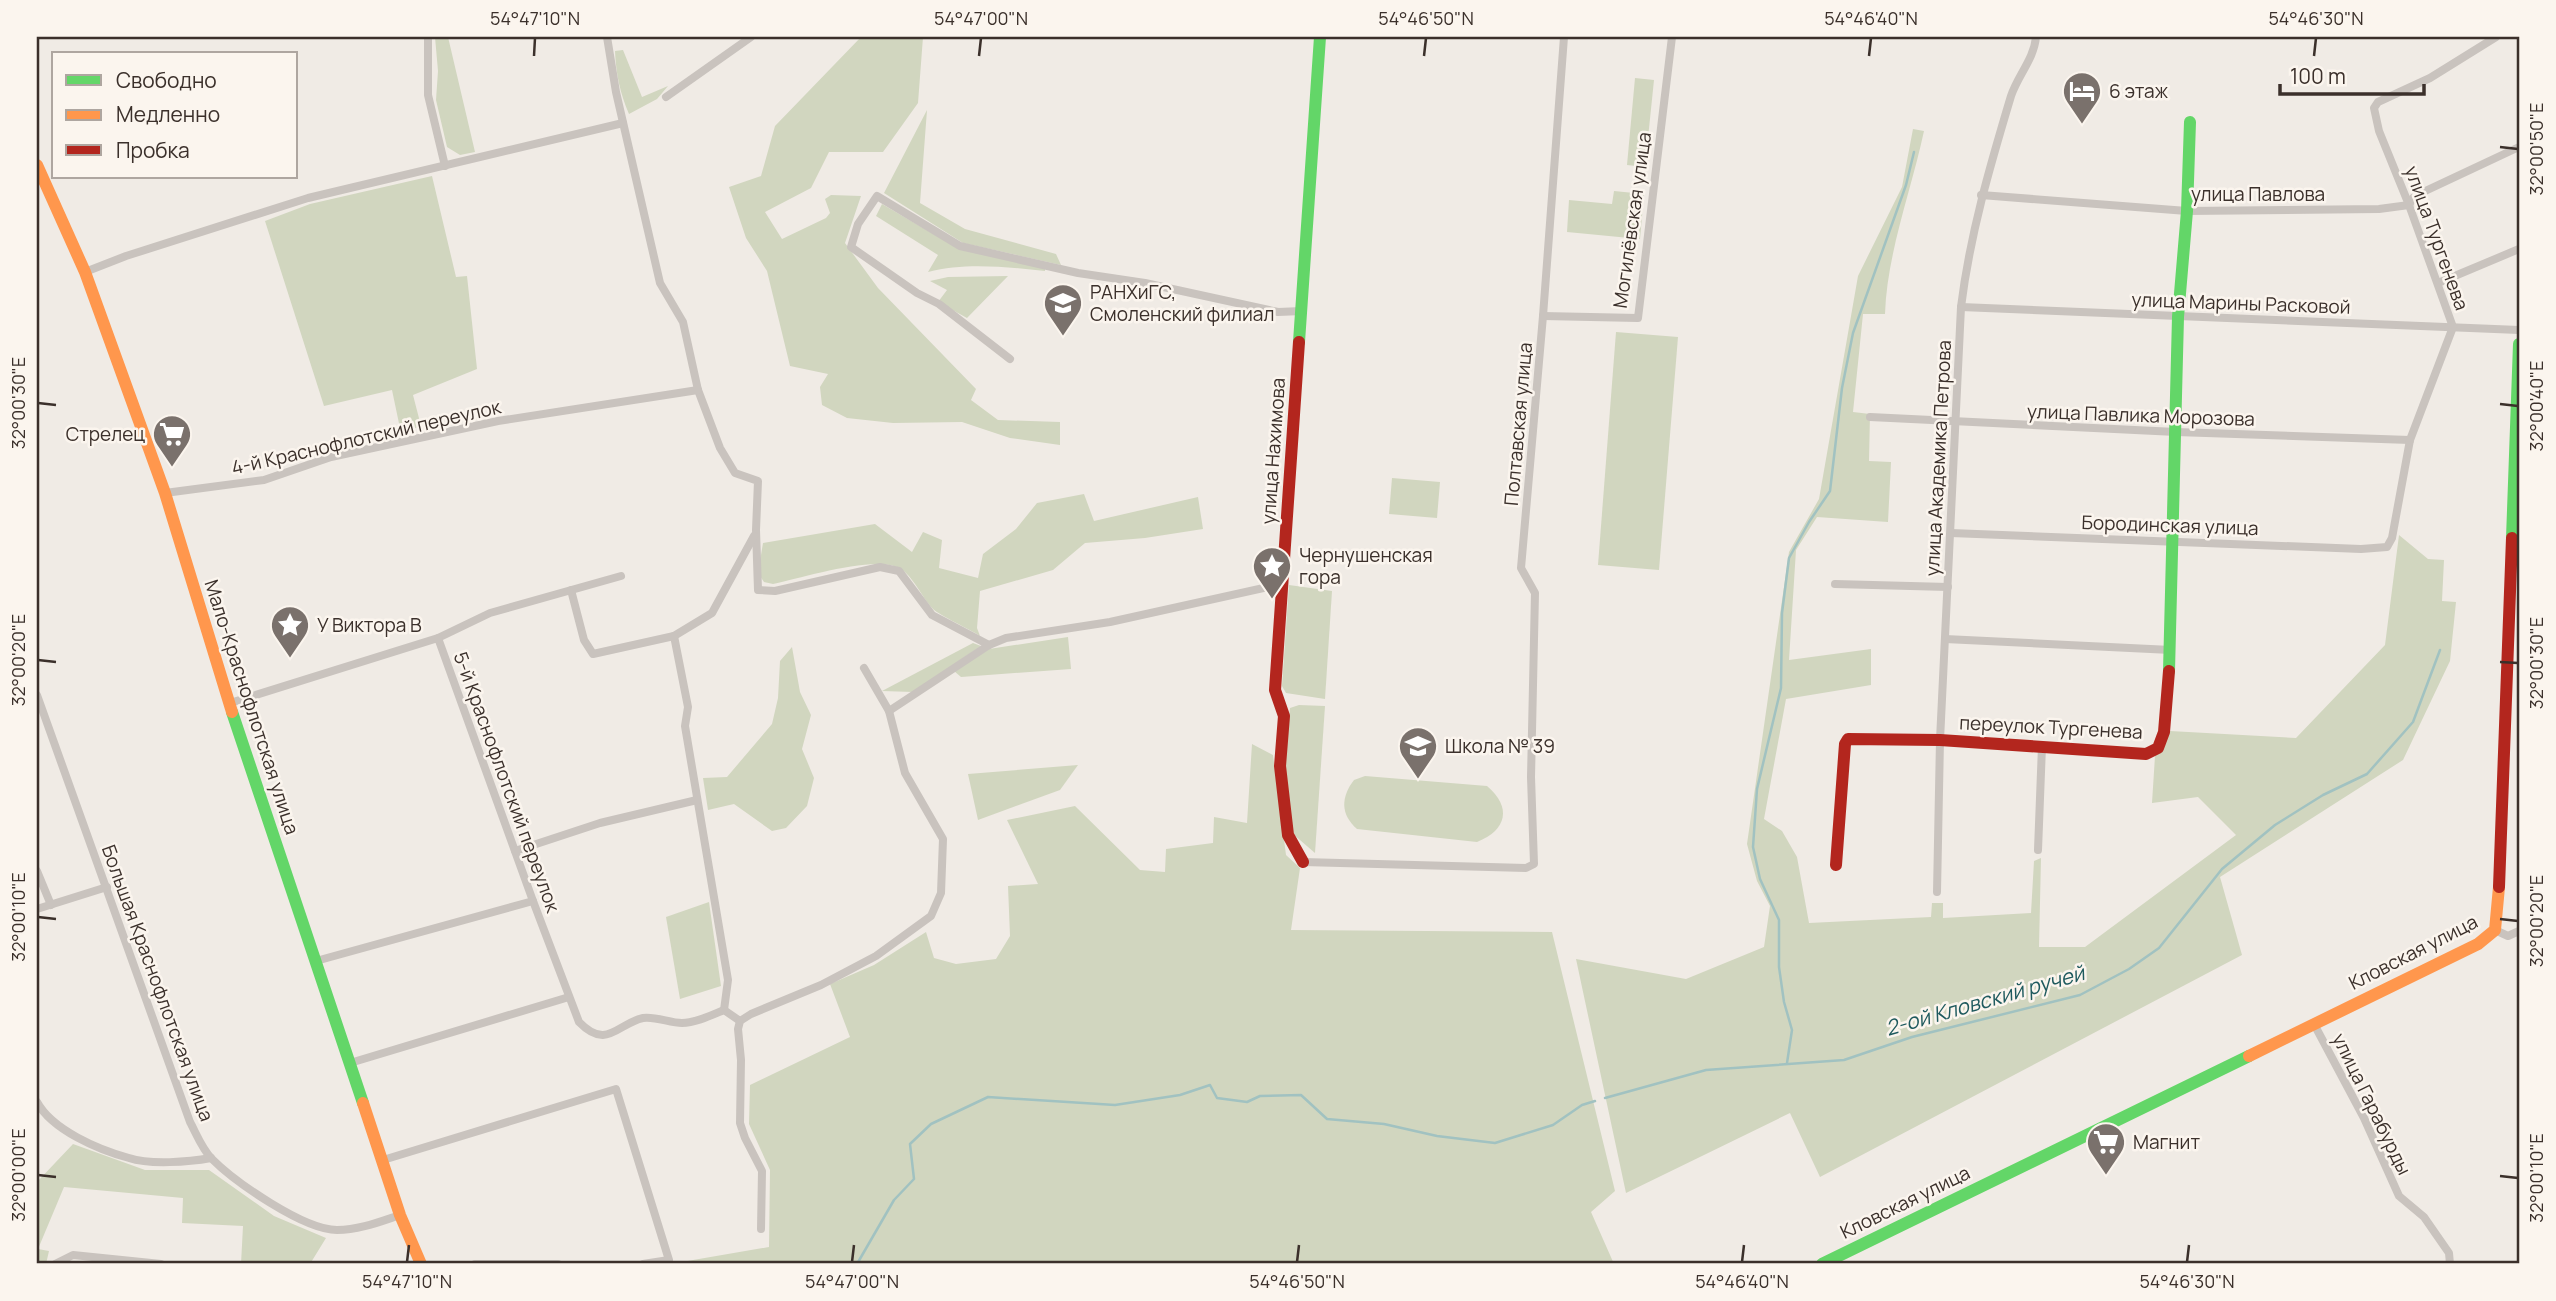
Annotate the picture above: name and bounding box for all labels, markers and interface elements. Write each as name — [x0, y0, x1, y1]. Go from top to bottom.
text: 54°47'10"N — [490, 6, 580, 30]
text: 54°47'00"N — [934, 6, 1028, 30]
text: 54°46'50"N — [1378, 6, 1474, 30]
text: 54°46'40"N — [1824, 6, 1918, 30]
text: 54°46'30"N — [2268, 6, 2364, 30]
legend — [52, 52, 298, 178]
scale bar — [2280, 52, 2423, 96]
text: 100 m — [2290, 62, 2346, 90]
text: Свободно — [116, 66, 217, 94]
hotel icon: 6 этаж — [2061, 70, 2103, 125]
place label: 6 этаж — [2109, 78, 2169, 104]
text: Медленно — [116, 100, 220, 128]
text: 32°00'50"E — [2524, 103, 2548, 195]
street label: Могилёвская улица — [1607, 130, 1657, 310]
text: Пробка — [116, 136, 190, 164]
street label: улица Тургенева — [2399, 162, 2475, 314]
street label: улица Павлова — [2191, 181, 2325, 207]
place label: РАНХиГС, Смоленский филиал — [1090, 279, 1274, 327]
school or university icon: РАНХиГС, Смоленский филиал — [1042, 282, 1084, 337]
street label: улица Марины Расковой — [2131, 286, 2351, 320]
street label: улица Академика Петрова — [1919, 339, 1957, 577]
street label: Полтавская улица — [1498, 341, 1538, 507]
text: 32°00'30"E — [6, 357, 30, 449]
text: 32°00'40"E — [2524, 361, 2548, 451]
street label: улица Нахимова — [1255, 377, 1291, 525]
street label: 4-й Краснофлотский переулок — [229, 393, 504, 481]
street label: улица Павлика Морозова — [2027, 398, 2255, 432]
supermarket icon: Стрелец — [151, 413, 193, 468]
place label: Стрелец — [66, 421, 145, 447]
street label: Бородинская улица — [2081, 509, 2259, 541]
place label: Чернушенская гора — [1299, 542, 1433, 590]
place icon: Чернушенская гора — [1251, 545, 1293, 600]
street label: Мало-Краснофлотская улица — [198, 576, 306, 838]
place icon: У Виктора В — [269, 604, 311, 659]
place label: У Виктора В — [317, 612, 422, 638]
text: 32°00'20"E — [6, 614, 30, 706]
text: 32°00'30"E — [2524, 617, 2548, 709]
street label: 5-й Краснофлотский переулок — [448, 648, 566, 916]
street label: переулок Тургенева — [1959, 709, 2143, 745]
school or university icon: Школа № 39 — [1397, 725, 1439, 780]
place label: Школа № 39 — [1445, 733, 1555, 759]
street label: Большая Краснофлотская улица — [96, 841, 220, 1125]
text: 32°00'10"E — [6, 872, 30, 962]
text: 32°00'20"E — [2524, 875, 2548, 967]
street label: Кловская улица — [2344, 908, 2482, 996]
water label: 2-ой Кловский ручей — [1882, 958, 2089, 1042]
street label: улица Гарабурды — [2326, 1029, 2418, 1179]
supermarket icon: Магнит — [2085, 1121, 2127, 1176]
text: 32°00'00"E — [6, 1128, 30, 1222]
place label: Магнит — [2133, 1129, 2200, 1155]
text: 32°00'10"E — [2524, 1133, 2548, 1223]
street label: Кловская улица — [1836, 1159, 1974, 1245]
text: 54°47'10"N — [362, 1269, 452, 1293]
text: 54°47'00"N — [805, 1269, 899, 1293]
text: 54°46'50"N — [1249, 1269, 1345, 1293]
text: 54°46'40"N — [1695, 1269, 1789, 1293]
text: 54°46'30"N — [2139, 1269, 2235, 1293]

